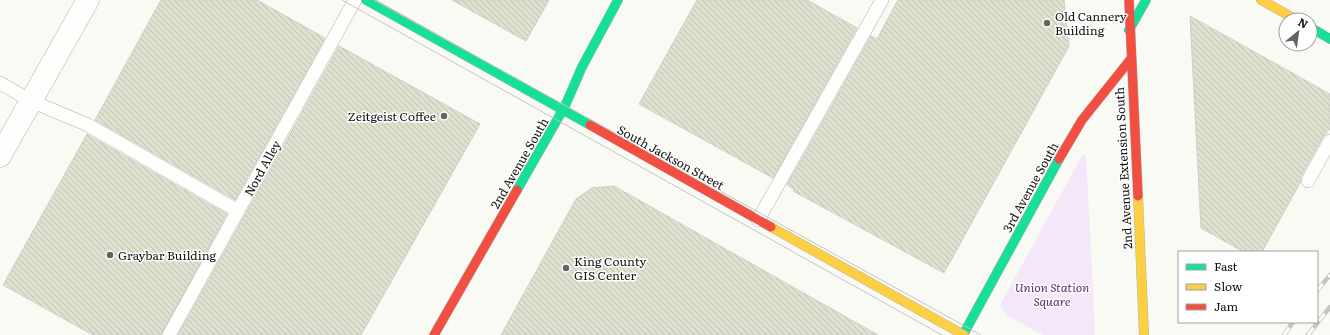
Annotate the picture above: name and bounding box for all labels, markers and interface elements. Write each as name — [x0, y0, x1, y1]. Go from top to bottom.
place label: Old Cannery Building — [1055, 7, 1127, 39]
north arrow — [1278, 12, 1318, 52]
text: N — [1295, 13, 1311, 32]
marker: Old Cannery Building — [1042, 18, 1052, 28]
street label: 2nd Avenue Extension South — [1110, 87, 1136, 249]
place label: Zeitgeist Coffee — [348, 107, 436, 125]
marker: Zeitgeist Coffee — [439, 111, 449, 121]
street label: 2nd Avenue South — [486, 114, 552, 212]
street label: South Jackson Street — [614, 120, 728, 194]
street label: Nord Alley — [239, 137, 285, 199]
street label: 3rd Avenue South — [998, 139, 1062, 235]
place label: Graybar Building — [118, 246, 217, 264]
marker: Graybar Building — [105, 250, 115, 260]
legend — [1178, 251, 1318, 323]
place label: King County GIS Center — [574, 252, 646, 284]
text: Fast — [1214, 257, 1238, 275]
marker: King County GIS Center — [561, 263, 571, 273]
text: Slow — [1214, 277, 1243, 295]
park label: Union Station Square — [1015, 278, 1089, 310]
text: Jam — [1214, 297, 1239, 315]

